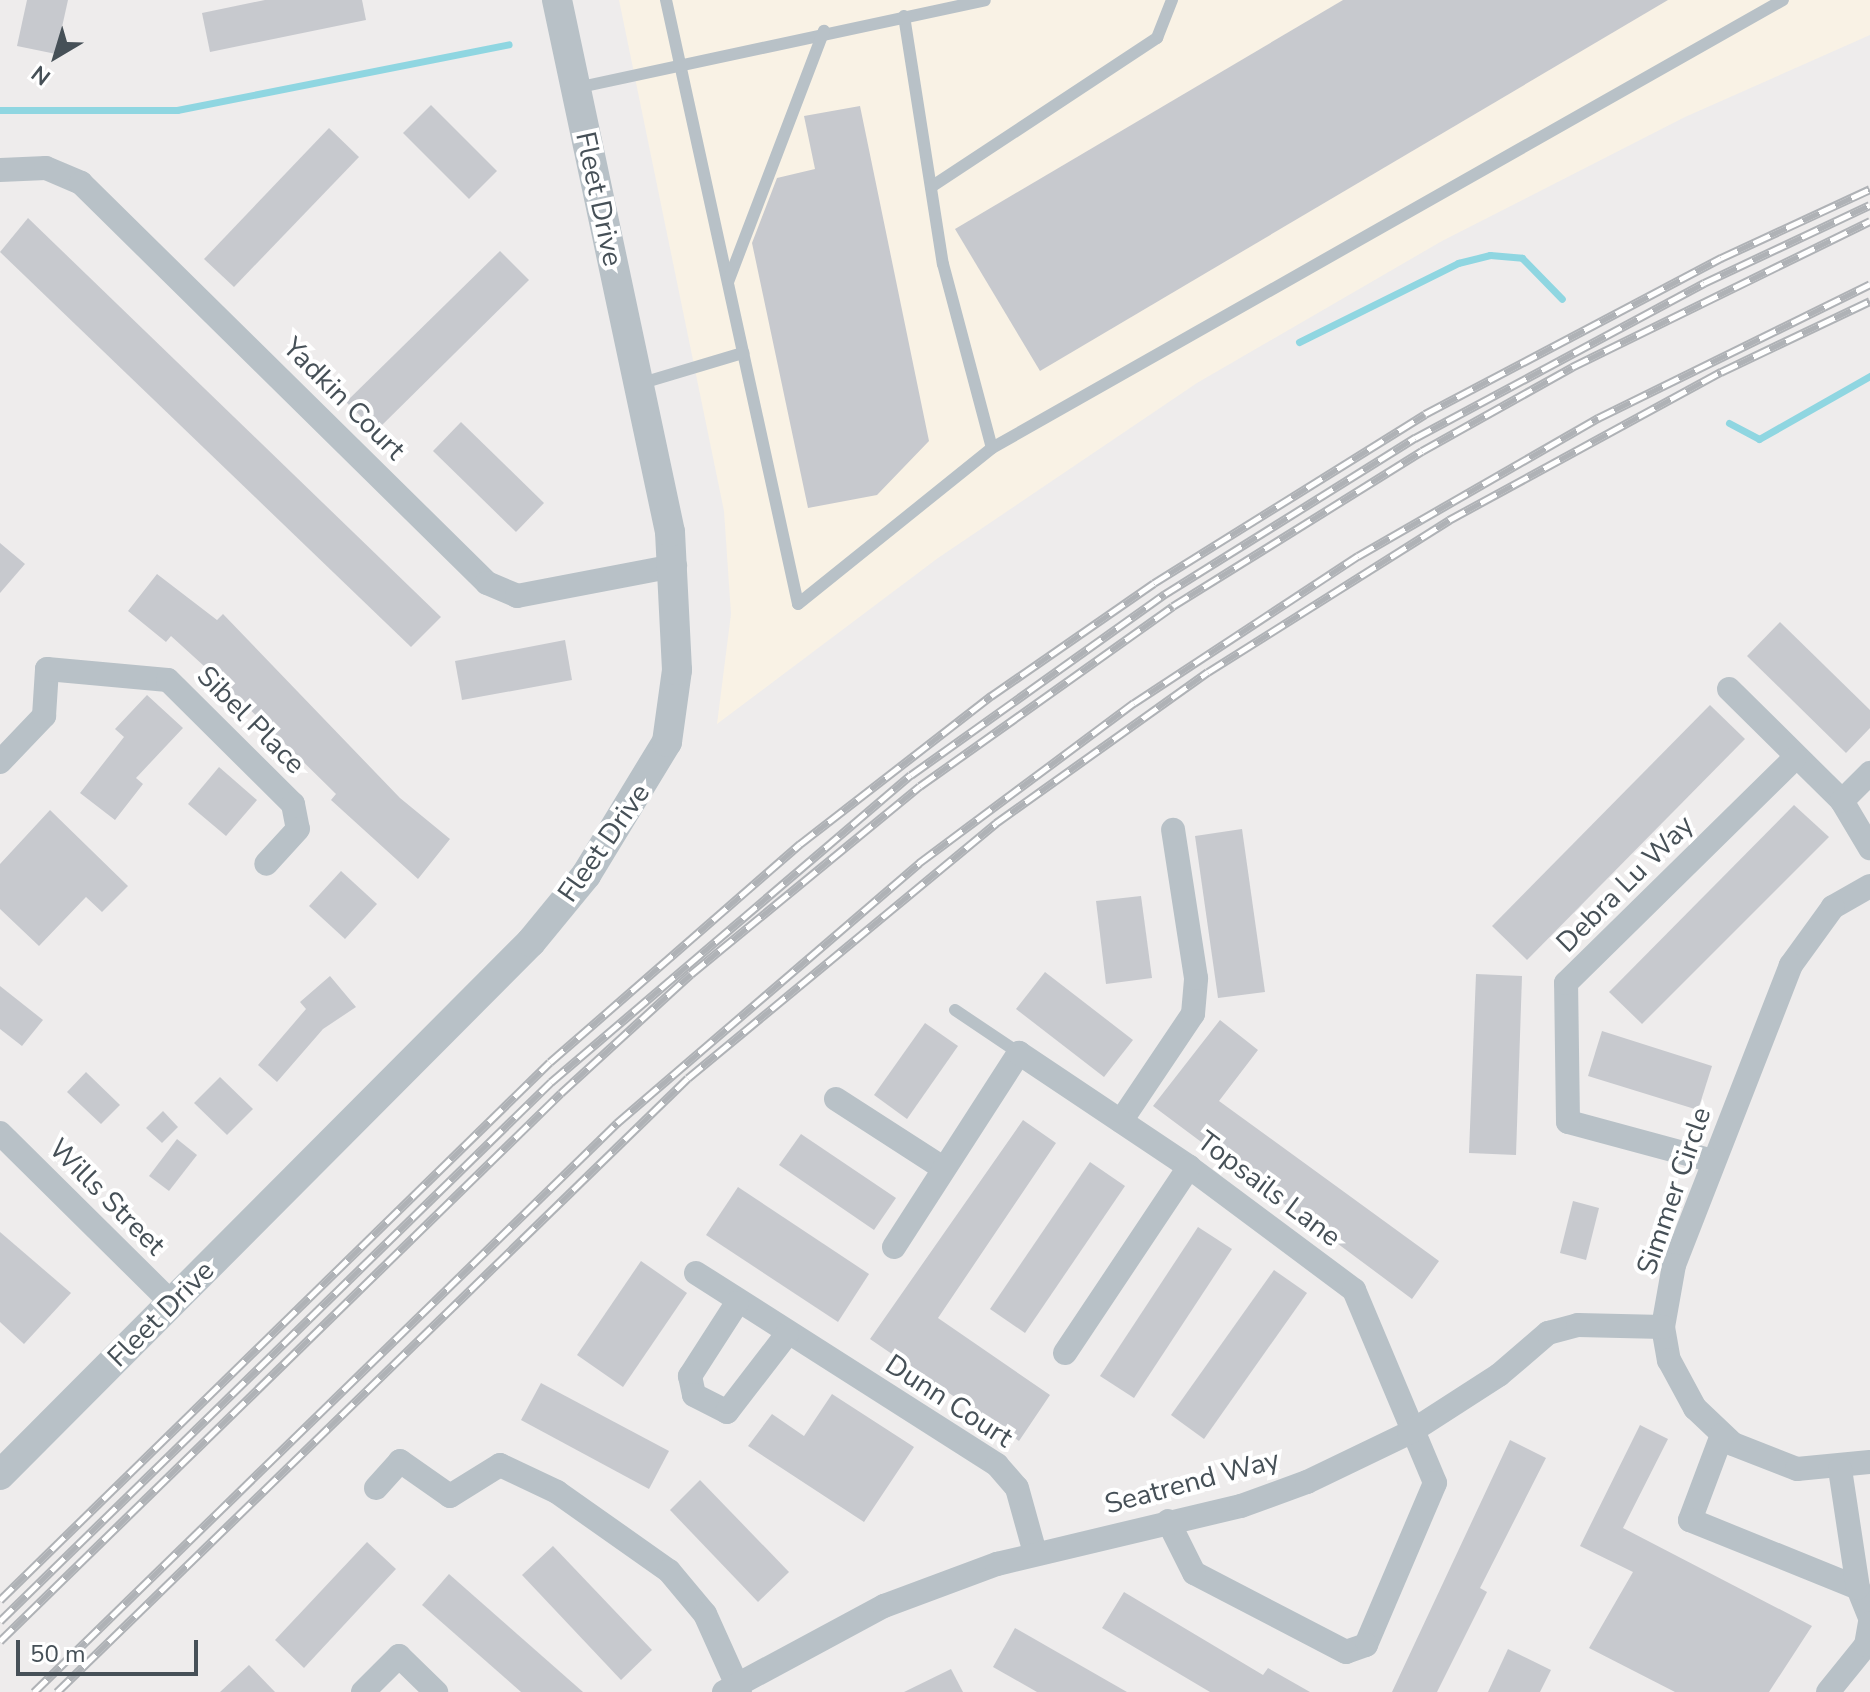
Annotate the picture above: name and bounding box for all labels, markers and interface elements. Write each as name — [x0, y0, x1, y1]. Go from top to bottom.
north arrow — [16, 16, 96, 96]
text: N — [26, 58, 57, 92]
street label: Fleet Drive — [568, 129, 630, 269]
street label: Yadkin Court — [276, 331, 412, 467]
street label: Sibel Place — [190, 659, 312, 781]
street label: Fleet Drive — [551, 777, 657, 909]
street label: Debra Lu Way — [1549, 808, 1701, 960]
street label: Simmer Circle — [1630, 1103, 1718, 1279]
street label: Topsails Lane — [1191, 1124, 1347, 1254]
street label: Wills Street — [42, 1132, 172, 1262]
street label: Fleet Drive — [101, 1254, 221, 1374]
street label: Dunn Court — [879, 1347, 1019, 1455]
street label: Seatrend Way — [1101, 1443, 1283, 1521]
scale bar — [20, 1624, 202, 1674]
text: 50 m — [30, 1638, 86, 1670]

